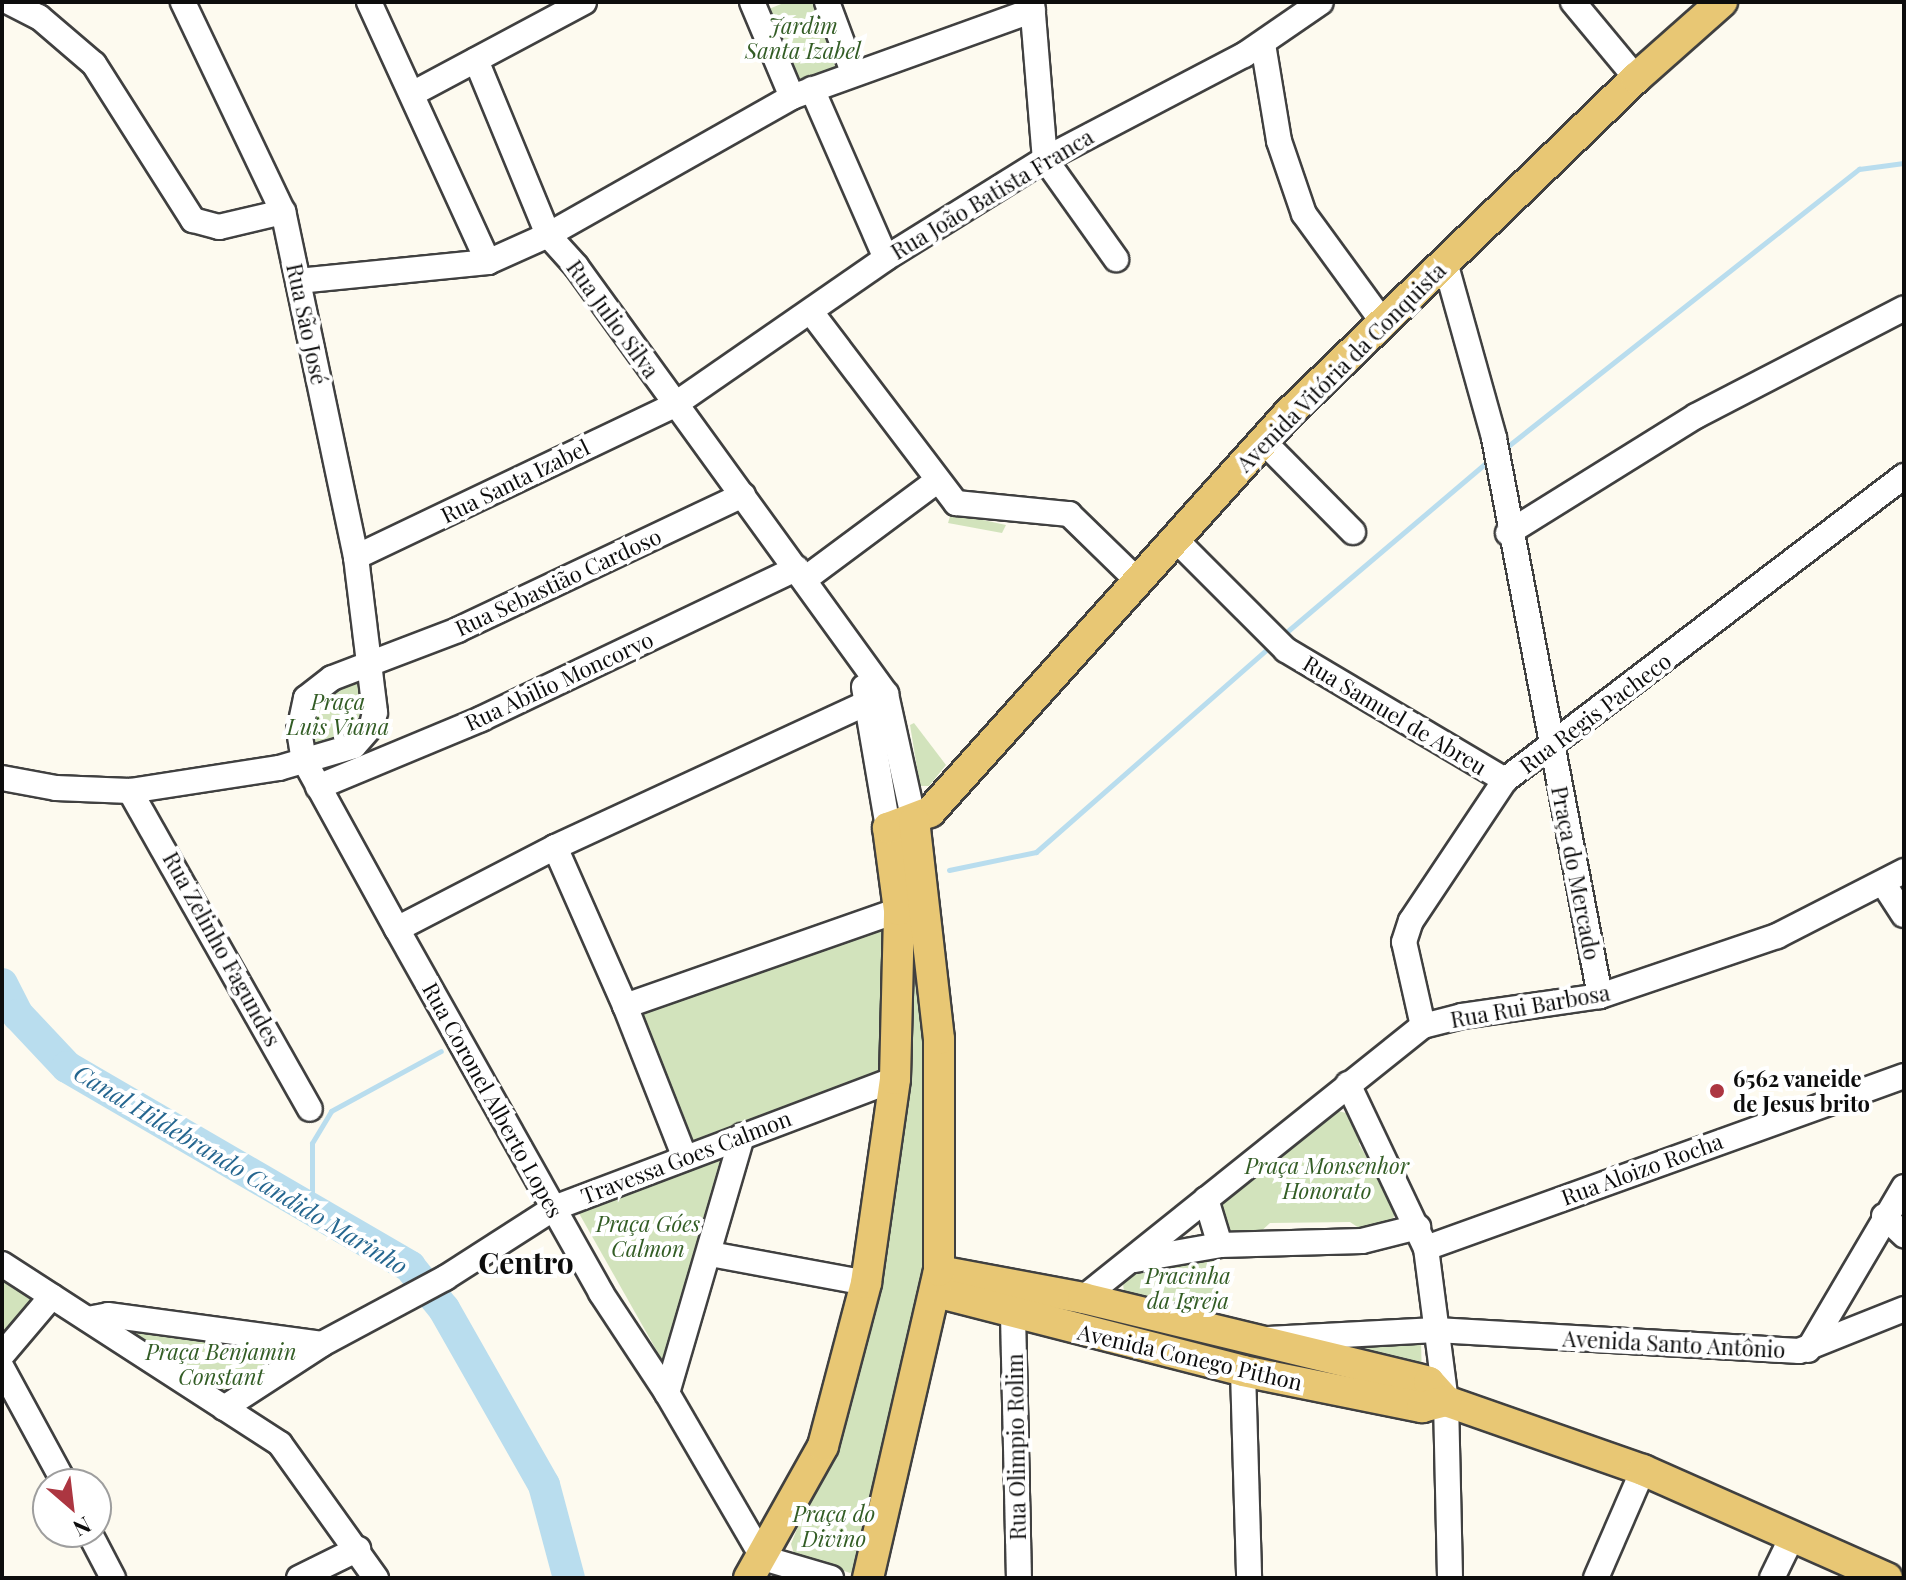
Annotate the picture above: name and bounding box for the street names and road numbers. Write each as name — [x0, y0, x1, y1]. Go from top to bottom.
street label: Rua João Batista Franca — [886, 123, 1098, 265]
street label: Rua Julio Silva — [561, 255, 665, 383]
street label: Avenida Vitória da Conquista — [1230, 256, 1452, 478]
street label: Rua São José — [281, 261, 333, 387]
street label: Rua Santa Izabel — [436, 434, 594, 528]
street label: Rua Sebastião Cardoso — [451, 523, 665, 641]
street label: Rua Abilio Moncorvo — [460, 626, 658, 736]
street label: Rua Regis Pacheco — [1514, 647, 1676, 779]
street label: Rua Samuel de Abreu — [1298, 649, 1492, 781]
street label: Praça do Mercado — [1546, 784, 1606, 962]
street label: Rua Zelinho Fagundes — [158, 847, 286, 1051]
street label: Rua Coronel Alberto Lopes — [417, 977, 569, 1223]
street label: Rua Rui Barbosa — [1448, 979, 1612, 1033]
street label: Travessa Goes Calmon — [577, 1105, 795, 1209]
street label: Rua Aloizo Rocha — [1557, 1127, 1727, 1211]
street label: Avenida Conego Pithon — [1075, 1318, 1305, 1396]
street label: Avenida Santo Antônio — [1561, 1325, 1787, 1363]
street label: Rua Olimpio Rolim — [1001, 1353, 1031, 1541]

